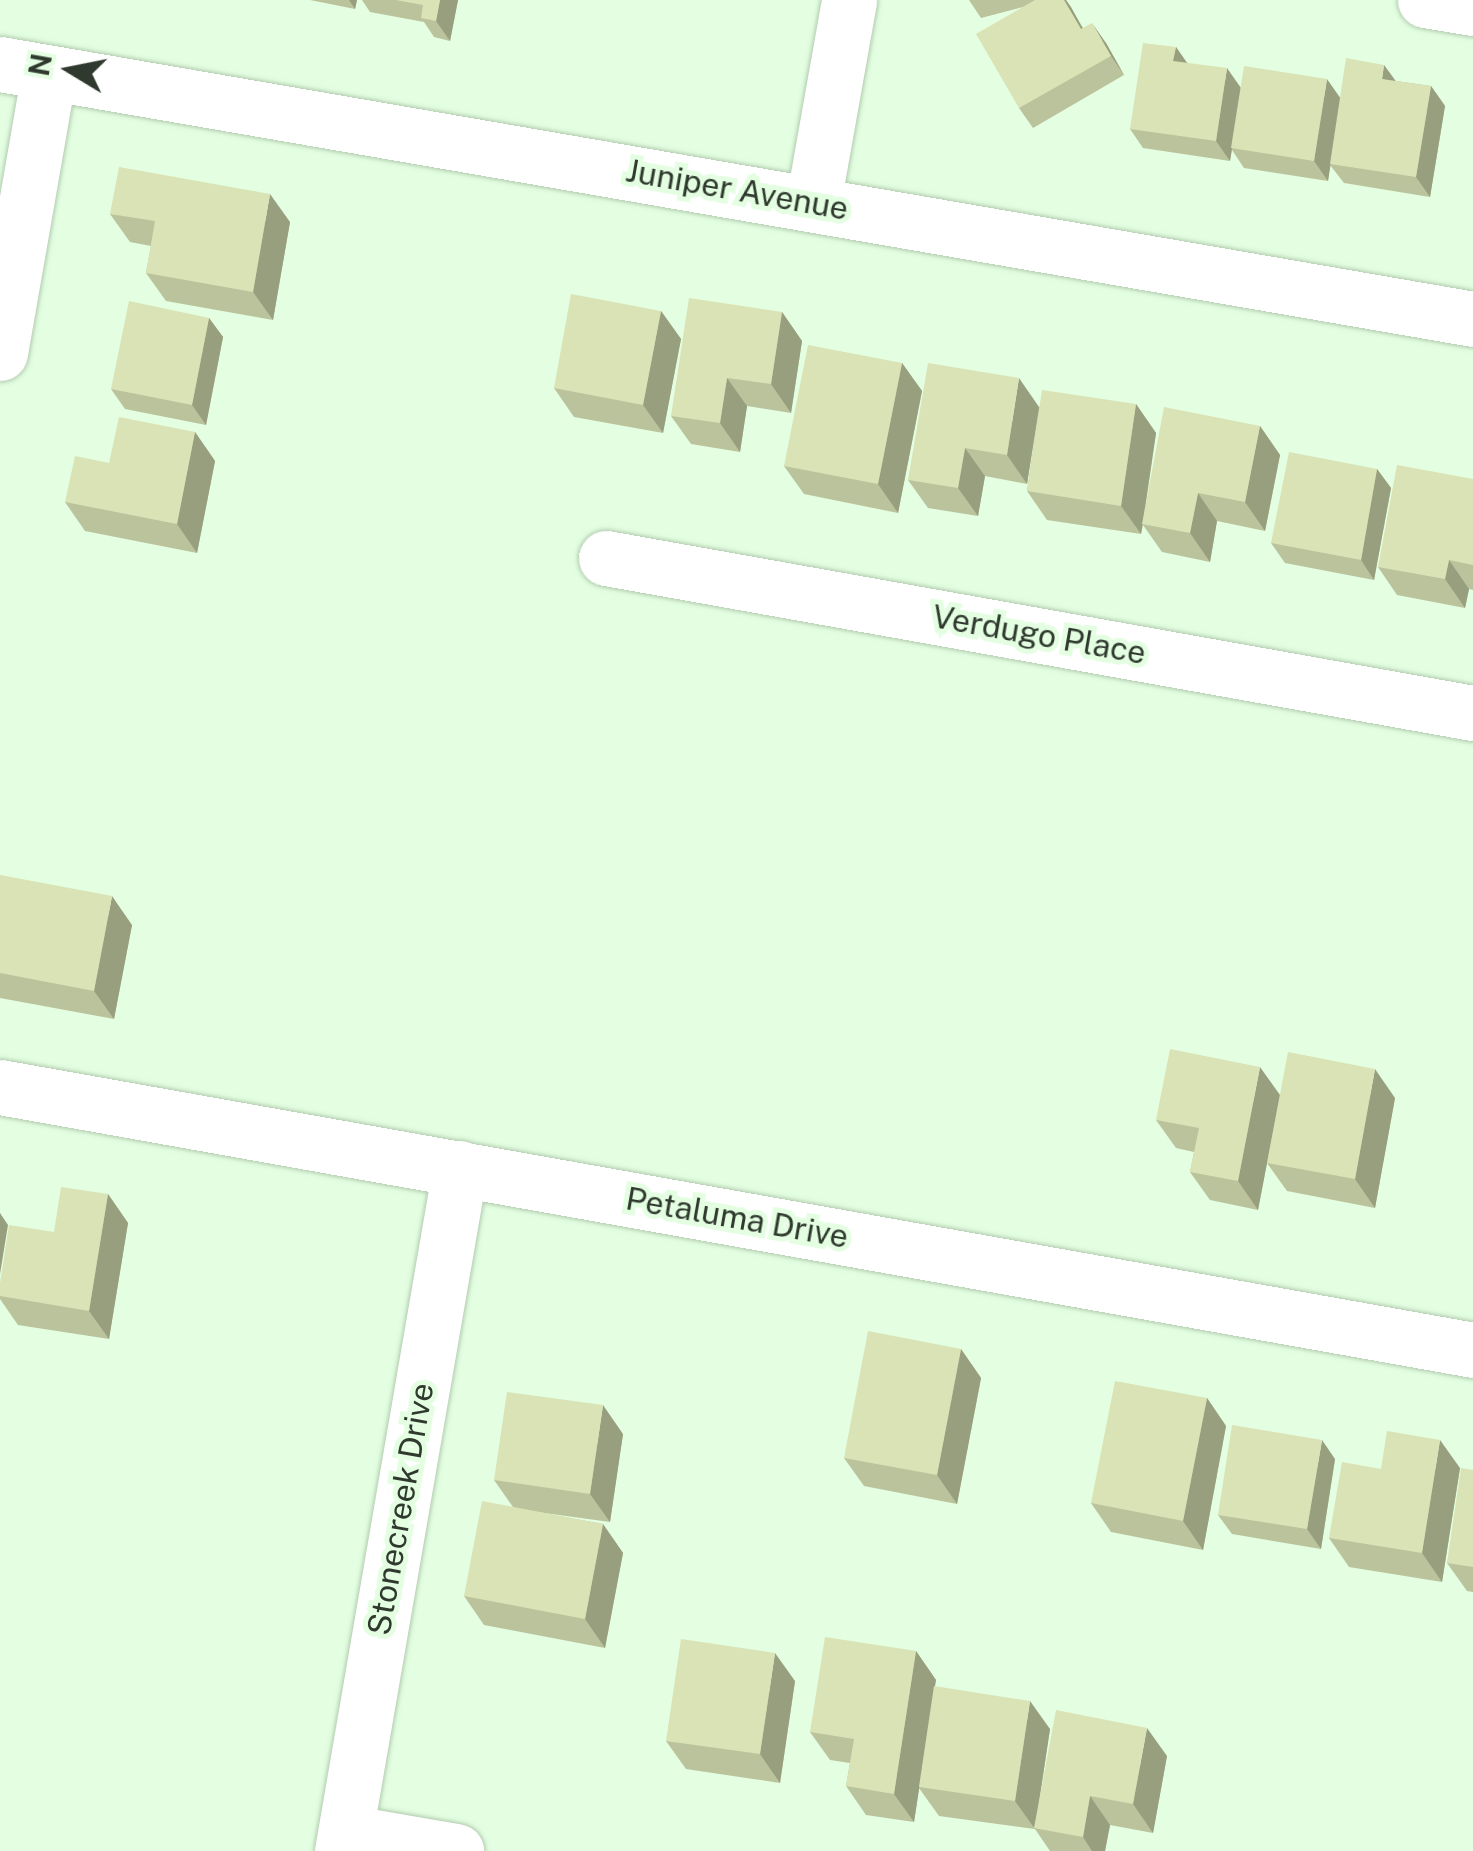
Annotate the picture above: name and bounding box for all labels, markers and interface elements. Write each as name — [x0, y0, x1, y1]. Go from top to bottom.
north arrow — [20, 20, 120, 120]
text: N — [22, 51, 58, 78]
street label: Juniper Avenue — [623, 152, 851, 228]
street label: Verdugo Place — [929, 597, 1149, 673]
street label: Petaluma Drive — [623, 1180, 851, 1256]
street label: Stonecreek Drive — [360, 1380, 442, 1638]

